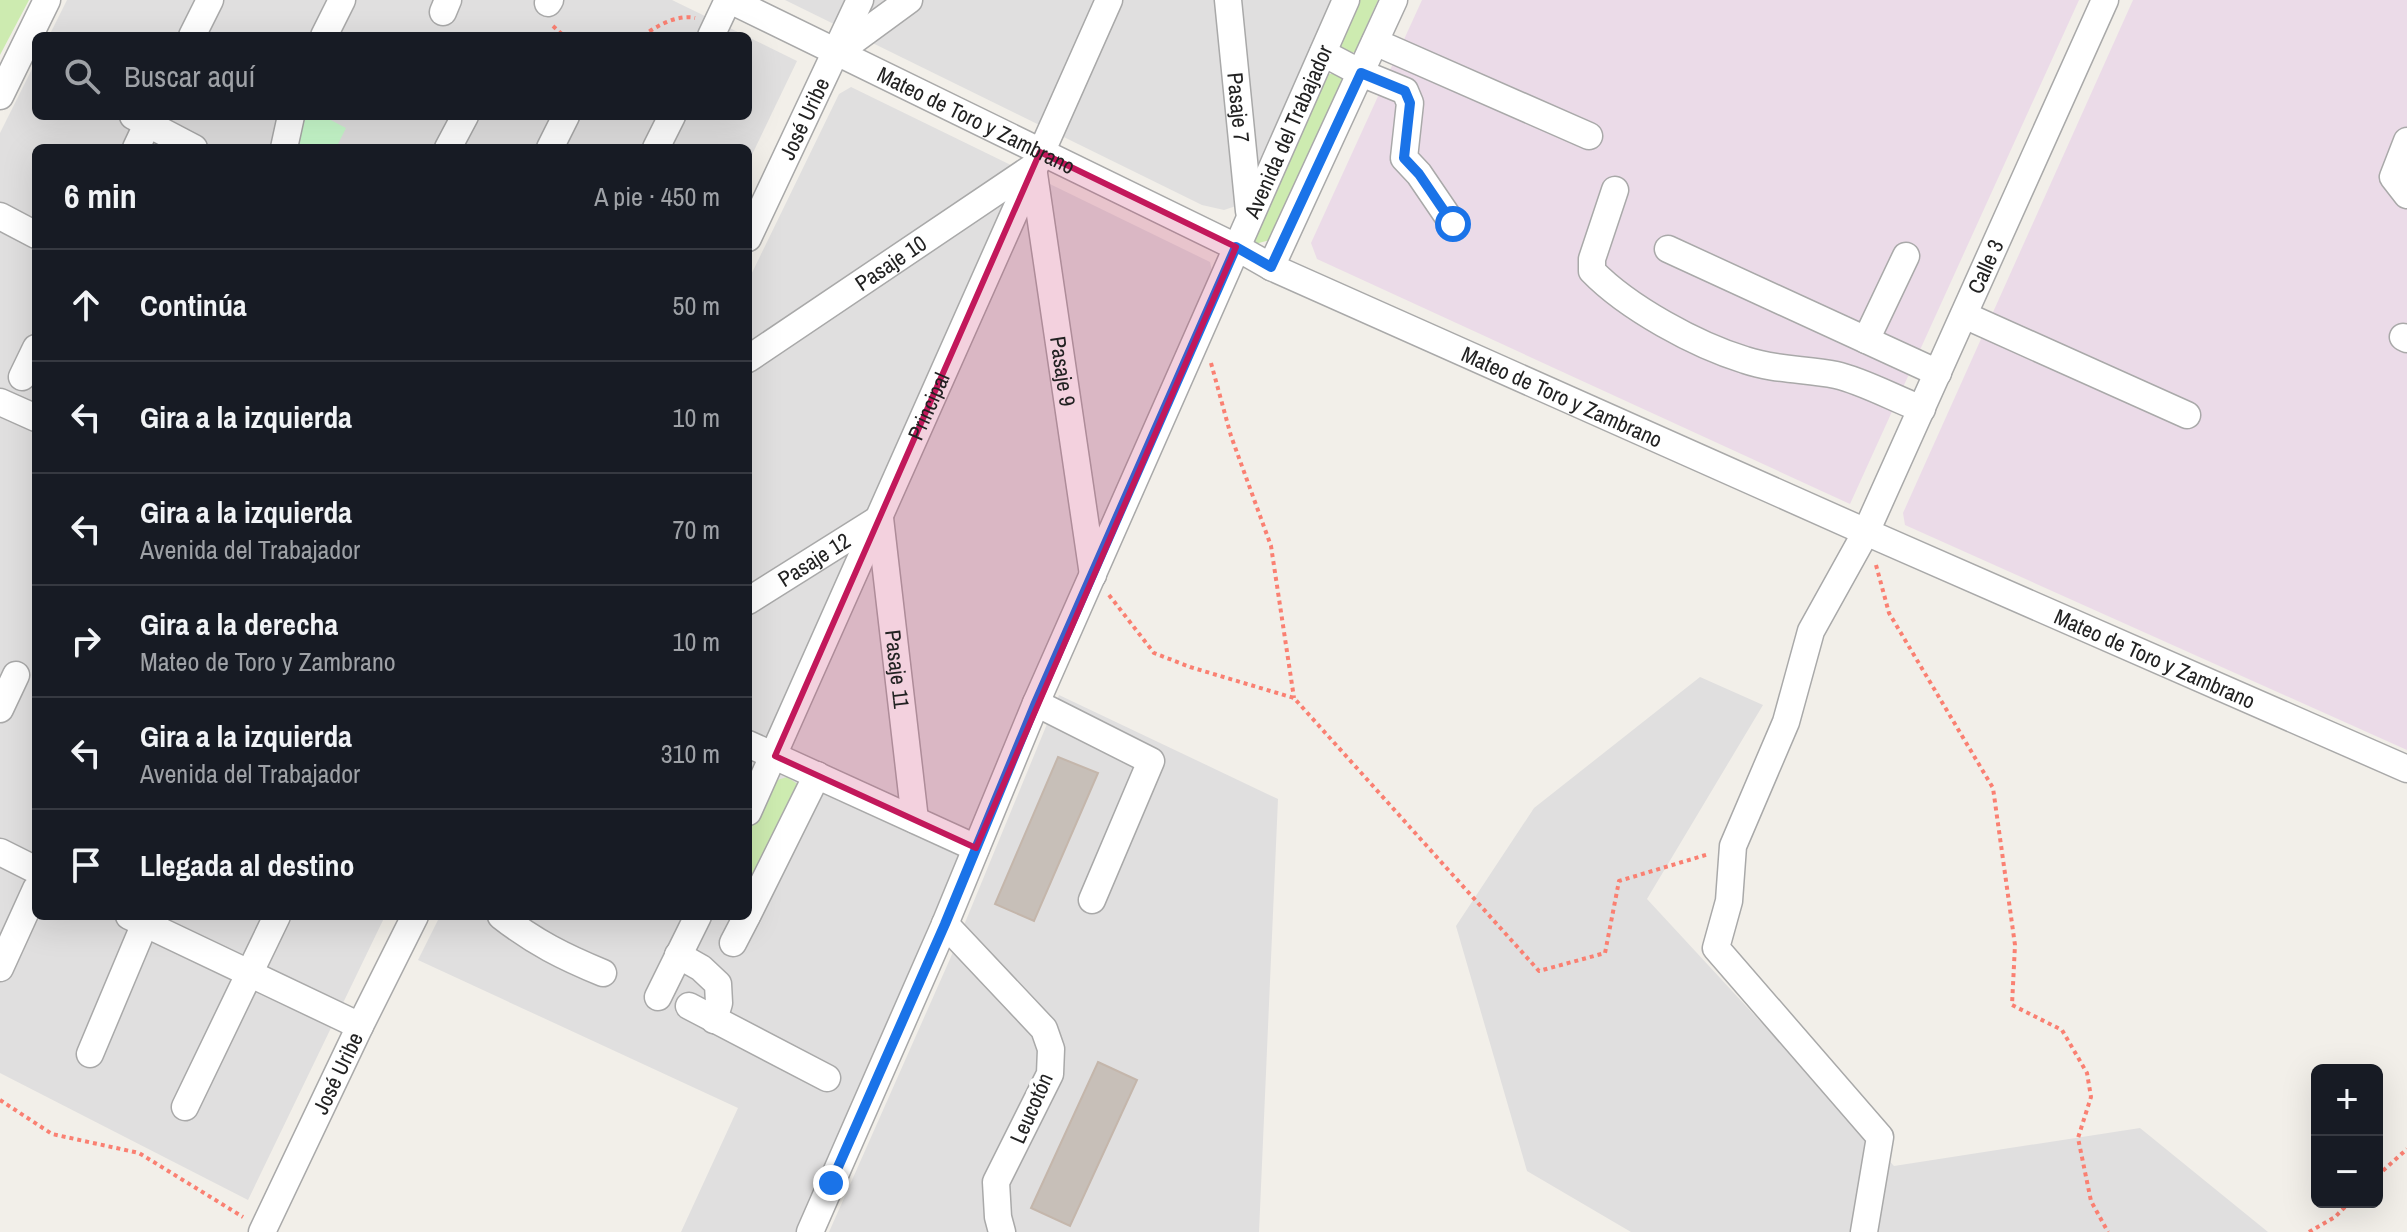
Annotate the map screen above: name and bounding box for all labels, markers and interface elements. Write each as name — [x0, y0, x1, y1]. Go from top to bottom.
search box — [32, 32, 752, 120]
street label: Avenida del Trabajador — [1236, 40, 1339, 224]
icon: search — [60, 54, 104, 98]
text: Buscar aquí — [124, 56, 255, 96]
street label: Mateo de Toro y Zambrano — [872, 59, 1080, 181]
street label: Pasaje 7 — [1220, 71, 1257, 144]
street label: José Uribe — [772, 73, 836, 164]
text: 6 min — [64, 173, 137, 219]
text: A pie · 450 m — [594, 179, 720, 214]
route start — [1435, 206, 1471, 242]
street label: Pasaje 10 — [849, 228, 932, 298]
street label: Calle 3 — [1960, 235, 2010, 298]
icon: ahead — [64, 283, 108, 327]
text: Continúa — [140, 285, 247, 325]
text: 50 m — [673, 288, 720, 323]
street label: Pasaje 9 — [1043, 334, 1083, 408]
street label: Mateo de Toro y Zambrano — [1457, 339, 1667, 454]
street label: Principal — [900, 368, 957, 445]
icon: left — [64, 395, 108, 439]
text: Gira a la izquierda — [140, 397, 352, 437]
text: 10 m — [673, 400, 720, 435]
text: Gira a la izquierda — [140, 492, 352, 532]
icon: left — [64, 507, 108, 551]
text: 70 m — [673, 512, 720, 547]
street label: Pasaje 12 — [772, 525, 856, 594]
text: Avenida del Trabajador — [140, 532, 360, 567]
street label: Mateo de Toro y Zambrano — [2050, 601, 2260, 716]
text: Gira a la derecha — [140, 604, 338, 644]
icon: right — [64, 619, 108, 663]
text: 10 m — [673, 624, 720, 659]
street label: Pasaje 11 — [878, 628, 917, 710]
text: Mateo de Toro y Zambrano — [140, 644, 396, 679]
text: Gira a la izquierda — [140, 716, 352, 756]
icon: left — [64, 731, 108, 775]
text: 310 m — [661, 736, 720, 771]
text: Avenida del Trabajador — [140, 756, 360, 791]
icon: arrive — [64, 843, 108, 887]
text: Llegada al destino — [140, 845, 355, 885]
street label: José Uribe — [305, 1027, 370, 1119]
map controls — [2311, 1064, 2383, 1208]
button: + — [2311, 1064, 2383, 1136]
street label: Leucotón — [1002, 1068, 1060, 1148]
button: − — [2311, 1136, 2383, 1208]
route end — [813, 1165, 849, 1201]

